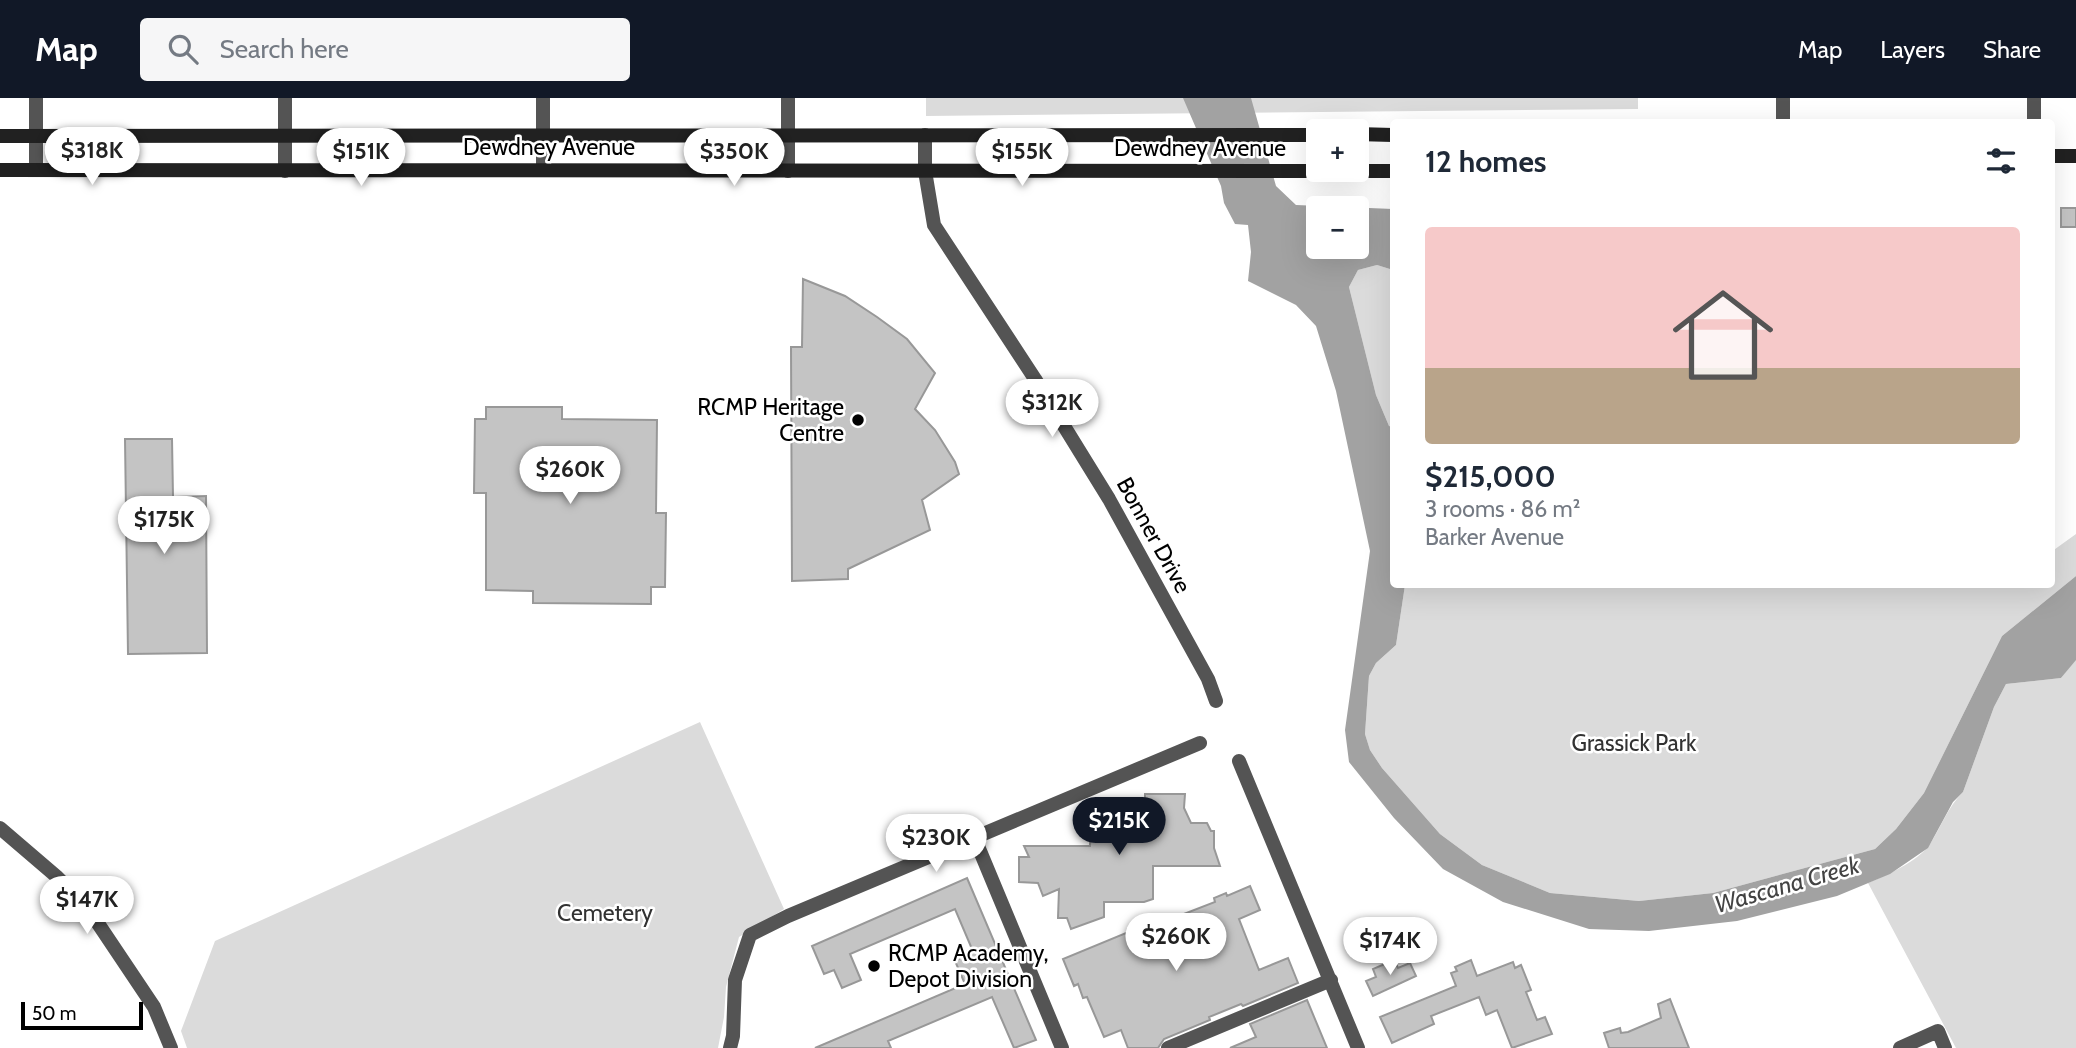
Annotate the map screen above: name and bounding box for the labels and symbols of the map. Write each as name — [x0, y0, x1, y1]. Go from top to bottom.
pin: $318K — [43, 127, 141, 187]
pin: $151K — [312, 129, 410, 188]
pin: $350K — [685, 129, 783, 188]
pin: $155K — [973, 129, 1071, 188]
street label: Dewdney Avenue — [463, 133, 635, 161]
street label: Dewdney Avenue — [1114, 134, 1286, 162]
pin: $312K — [1003, 380, 1101, 439]
place label: RCMP Heritage Centre — [697, 393, 844, 447]
marker: RCMP Heritage Centre — [850, 412, 866, 428]
pin: $260K — [521, 446, 619, 506]
street label: Bonner Drive — [1111, 472, 1197, 598]
pin: $175K — [115, 496, 213, 556]
park label: Grassick Park — [1572, 729, 1697, 757]
pin: $215K — [1070, 798, 1168, 857]
pin: $230K — [887, 814, 985, 874]
water label: Wascana Creek — [1711, 850, 1863, 919]
pin: $147K — [38, 876, 136, 936]
park label: Cemetery — [557, 899, 653, 927]
pin: $260K — [1127, 914, 1225, 973]
pin: $174K — [1341, 918, 1439, 977]
place label: RCMP Academy, Depot Division — [888, 939, 1049, 993]
marker: RCMP Academy, Depot Division — [866, 958, 882, 974]
scale bar — [21, 999, 144, 1031]

